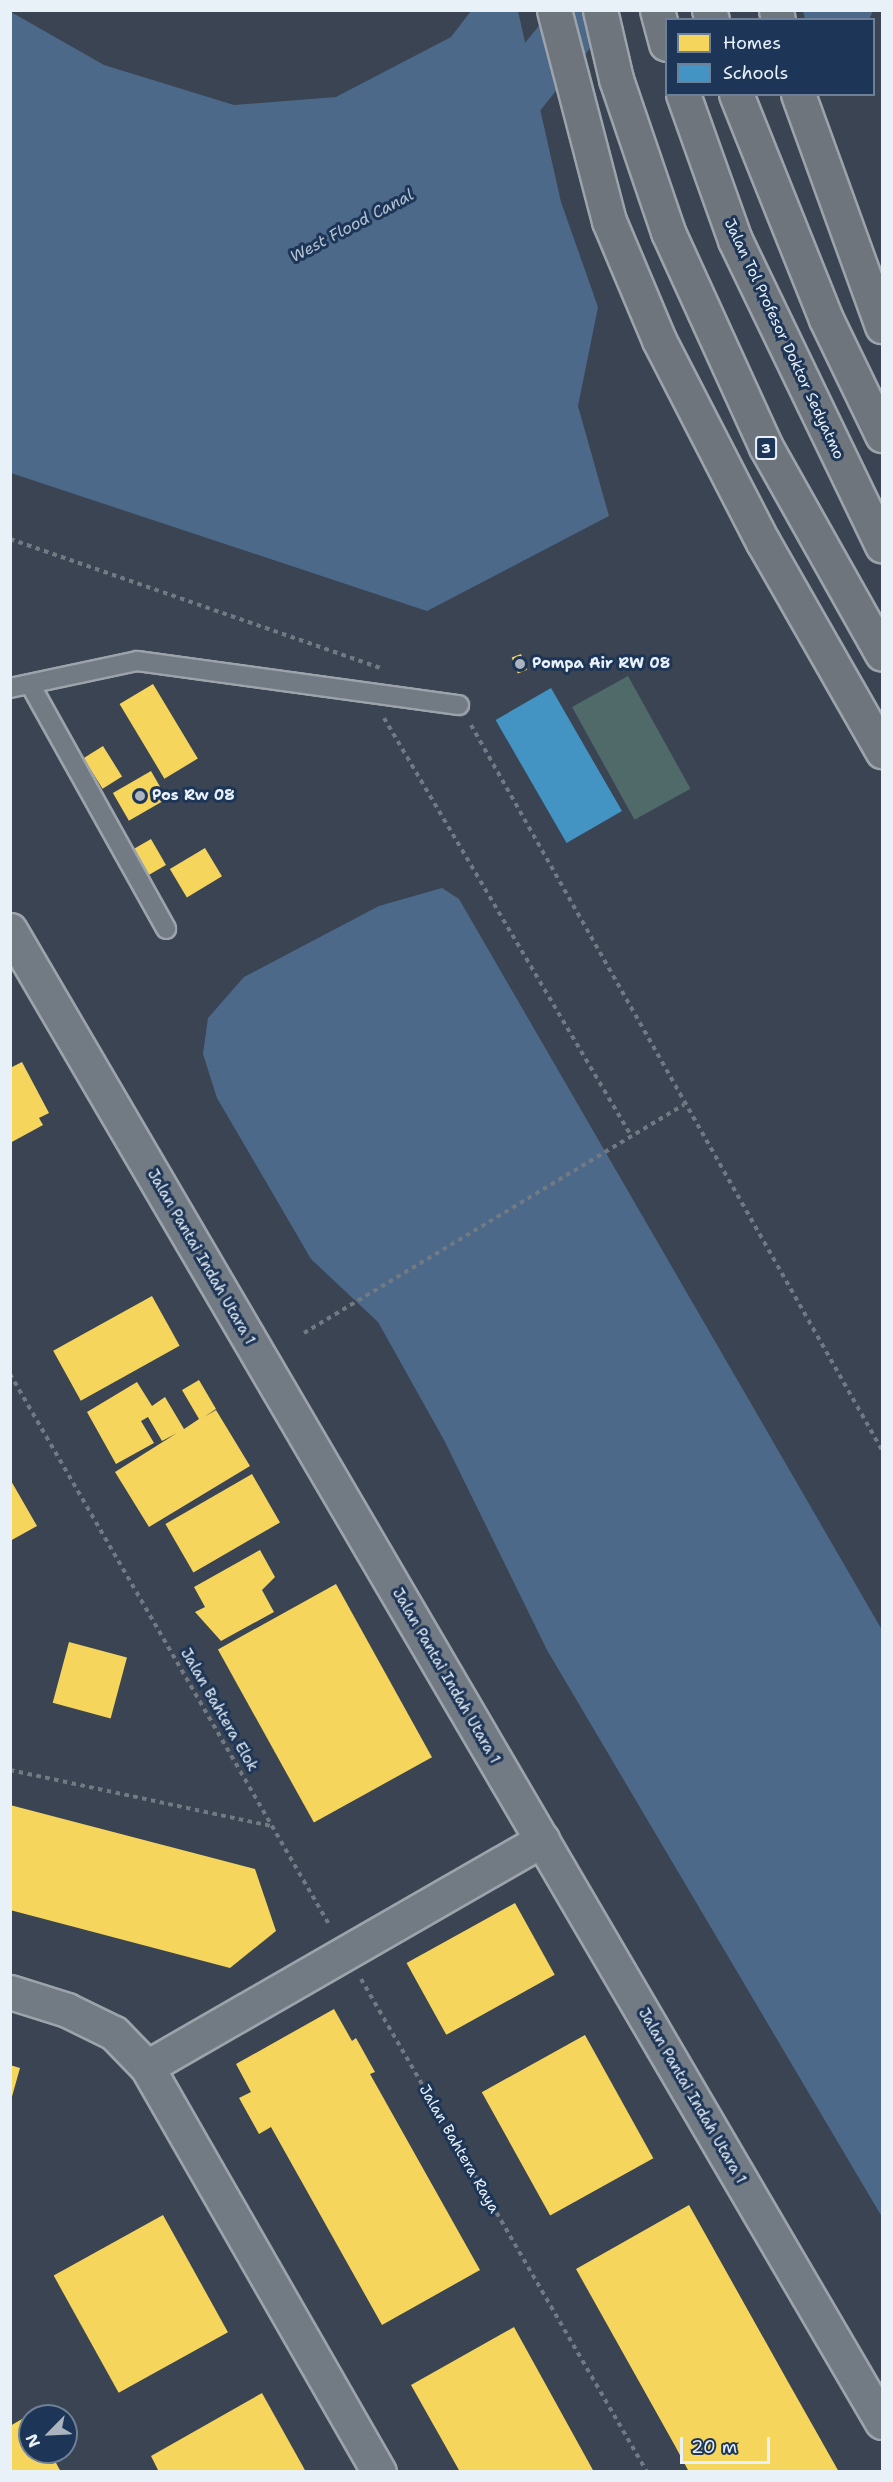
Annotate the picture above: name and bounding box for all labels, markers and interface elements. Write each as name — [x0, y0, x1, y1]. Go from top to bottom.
legend — [665, 18, 875, 96]
text: Homes — [723, 31, 781, 55]
text: Schools — [723, 61, 789, 85]
water label: West Flood Canal — [287, 185, 417, 267]
street label: Jalan Tol Profesor Doktor Sedyatmo — [720, 216, 848, 462]
road number: 3 — [754, 437, 778, 459]
place label: Pompa Air RW 08 — [532, 655, 670, 673]
marker: Pompa Air RW 08 — [513, 657, 527, 671]
place label: Pos Rw 08 — [152, 787, 235, 805]
marker: Pos Rw 08 — [133, 789, 147, 803]
street label: Jalan Pantai Indah Utara 1 — [143, 1166, 259, 1348]
street label: Jalan Pantai Indah Utara 1 — [388, 1585, 504, 1767]
street label: Jalan Bahtera Elok — [176, 1645, 262, 1775]
street label: Jalan Pantai Indah Utara 1 — [634, 2005, 750, 2187]
street label: Jalan Bahtera Raya — [415, 2082, 503, 2216]
north arrow — [18, 2404, 78, 2464]
scale bar — [683, 2425, 773, 2463]
text: N — [21, 2431, 45, 2451]
text: 20 m — [691, 2435, 737, 2459]

